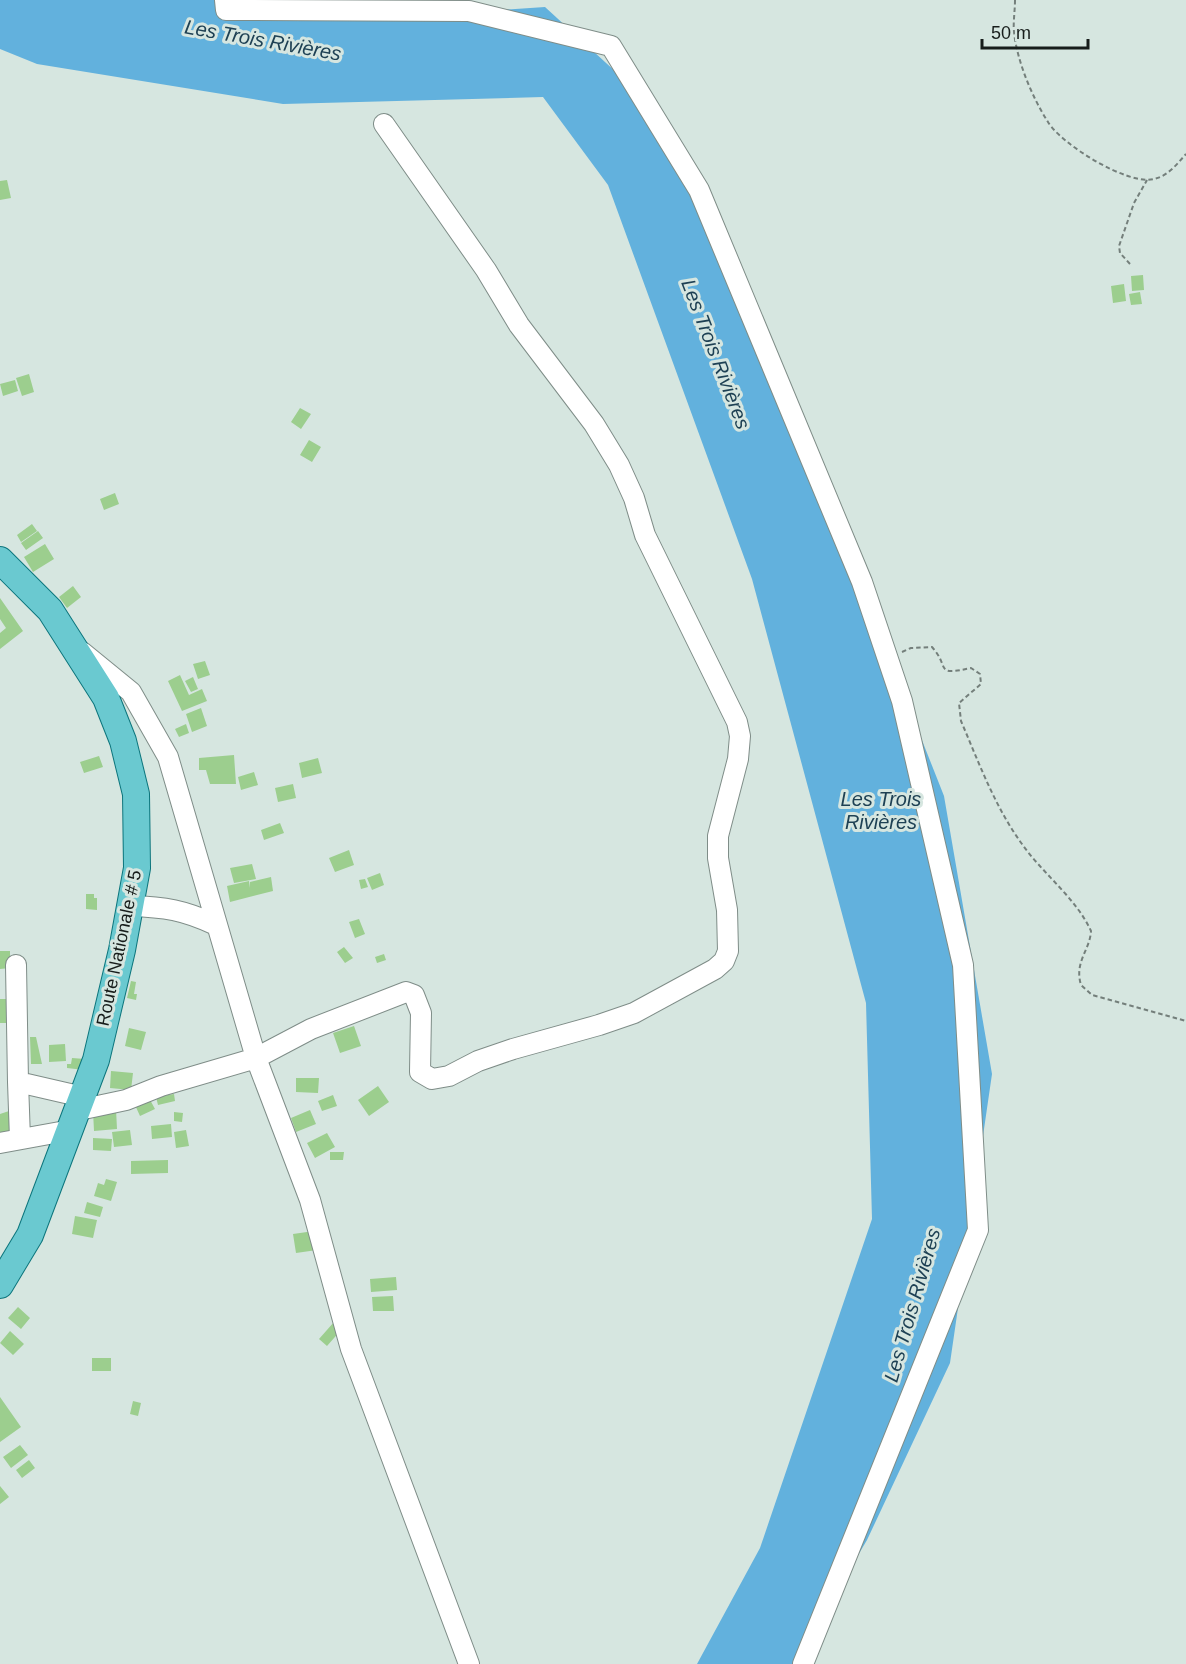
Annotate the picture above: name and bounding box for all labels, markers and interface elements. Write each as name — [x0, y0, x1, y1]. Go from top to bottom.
scale bar — [982, 12, 1088, 50]
water label: Les Trois Rivières — [183, 15, 343, 65]
text: 50 m — [991, 23, 1031, 43]
water label: Les Trois Rivières — [677, 276, 755, 432]
water label: Les Trois Rivières — [841, 788, 921, 833]
street label: Route Nationale # 5 — [93, 868, 145, 1028]
water label: Les Trois Rivières — [880, 1226, 944, 1384]

